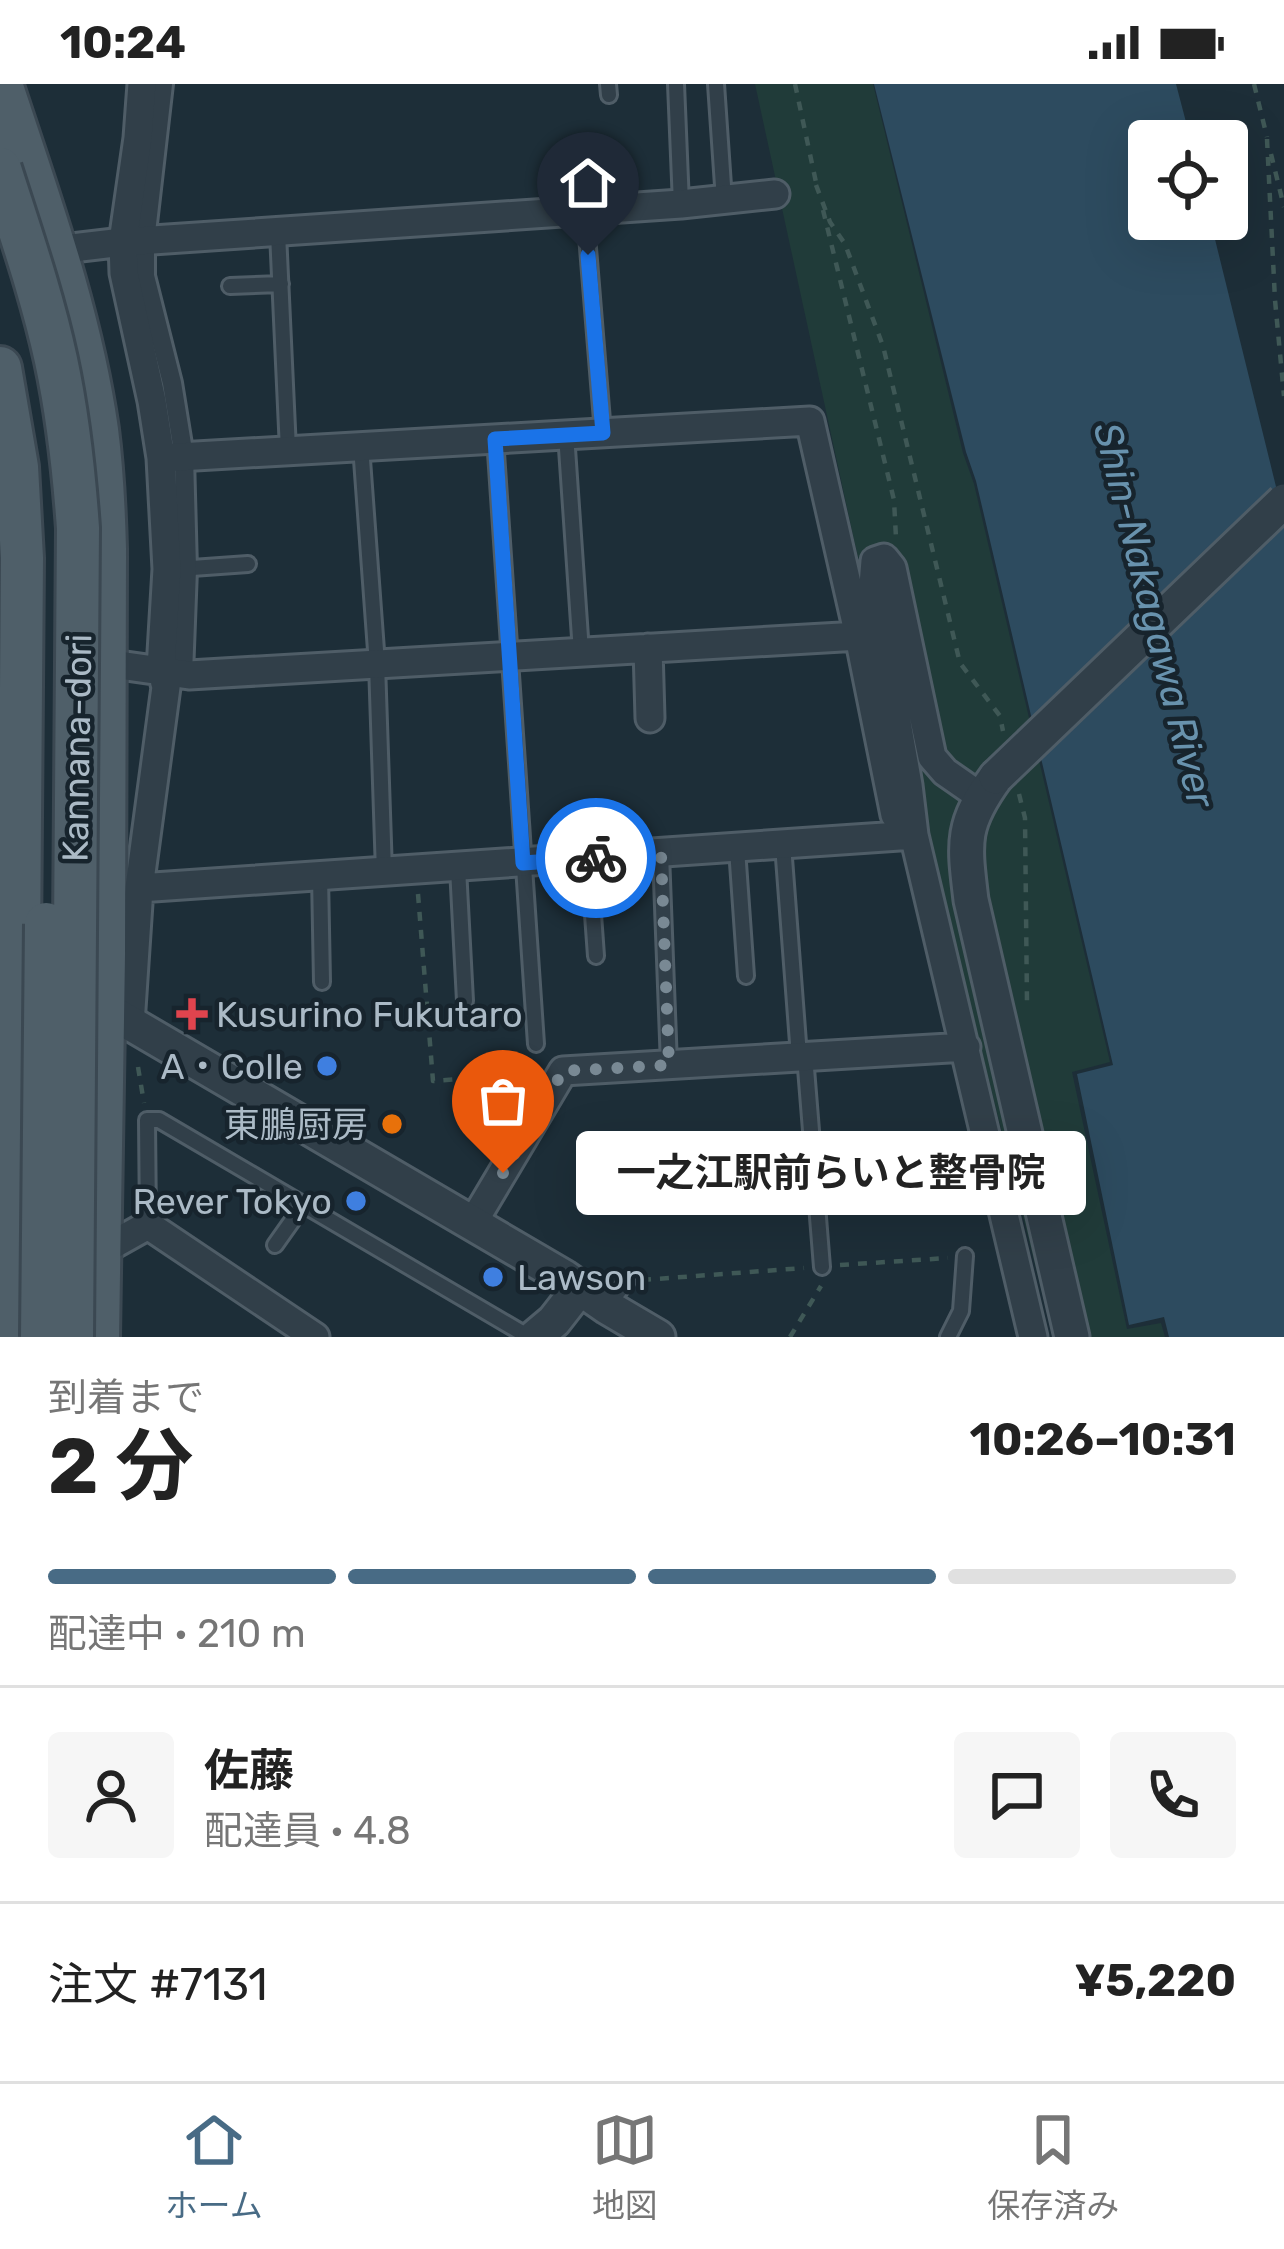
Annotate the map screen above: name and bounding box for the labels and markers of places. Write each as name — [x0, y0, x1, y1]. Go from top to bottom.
pin — [537, 132, 639, 255]
place label: Kusurino Fukutaro — [216, 993, 523, 1036]
marker: Kusurino Fukutaro — [179, 1001, 205, 1027]
place label: A・Colle — [161, 1045, 303, 1088]
pin — [452, 1050, 554, 1173]
marker: A・Colle — [314, 1053, 340, 1079]
place label: 東鵬厨房 — [224, 1103, 368, 1146]
marker: 東鵬厨房 — [379, 1111, 405, 1137]
callout: 一之江駅前らいと整骨院 — [575, 1131, 1085, 1215]
place label: Rever Tokyo — [132, 1180, 332, 1223]
marker: Rever Tokyo — [343, 1188, 369, 1214]
place label: Lawson — [517, 1256, 646, 1299]
marker: Lawson — [480, 1264, 506, 1290]

